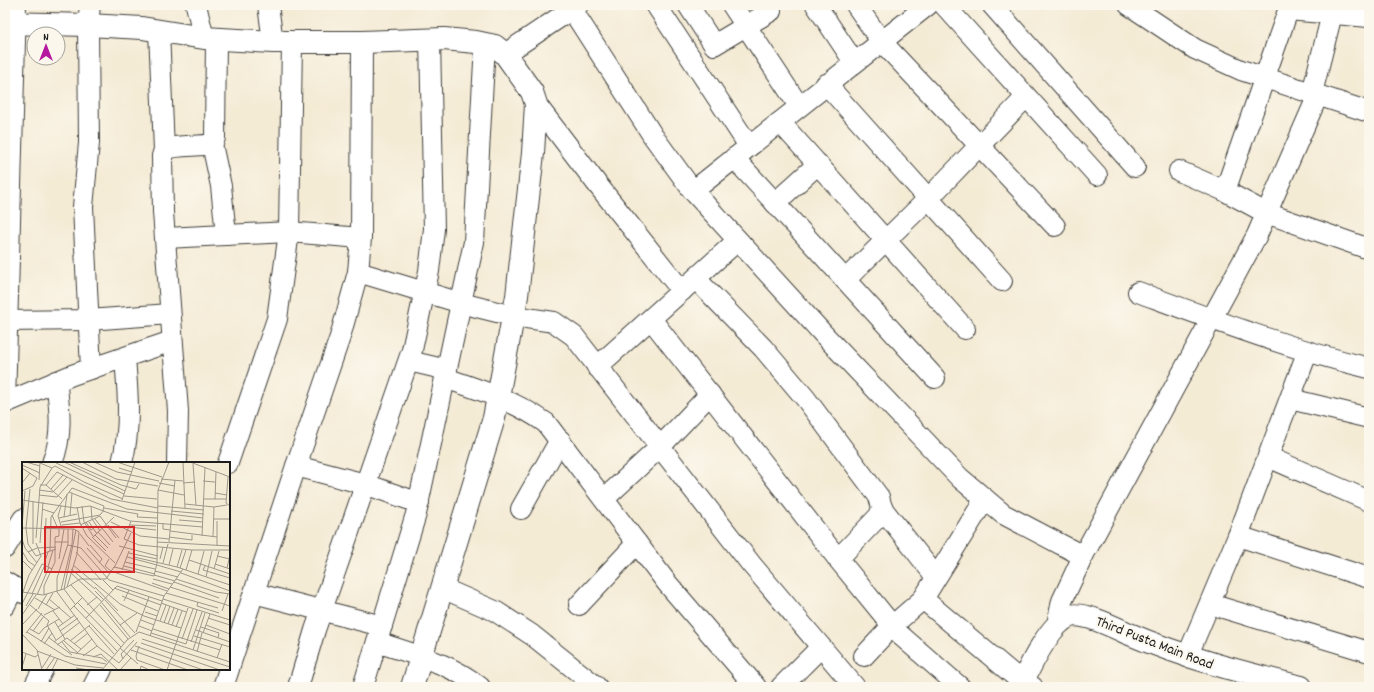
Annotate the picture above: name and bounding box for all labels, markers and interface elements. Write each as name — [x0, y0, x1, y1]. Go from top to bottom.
north arrow — [26, 26, 66, 66]
text: N — [43, 30, 49, 46]
inset map — [22, 462, 230, 670]
street label: Third Pusta Main Road — [1092, 611, 1216, 676]

